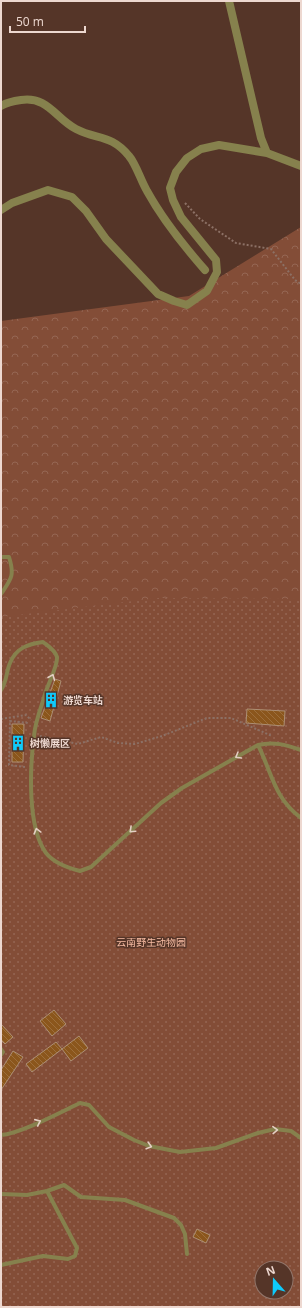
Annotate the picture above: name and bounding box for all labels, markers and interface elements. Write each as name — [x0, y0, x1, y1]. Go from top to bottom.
scale bar — [10, 8, 85, 34]
text: 50 m — [16, 13, 44, 30]
one-way arrow — [47, 673, 55, 680]
building icon: 游览车站 — [42, 691, 60, 709]
place label: 游览车站 — [63, 693, 103, 707]
building icon: 树懒展区 — [9, 734, 27, 752]
place label: 树懒展区 — [29, 736, 70, 750]
one-way arrow — [235, 752, 242, 759]
one-way arrow — [130, 826, 137, 833]
one-way arrow — [33, 828, 42, 835]
park label: 云南野生动物园 — [116, 935, 186, 949]
one-way arrow — [34, 1119, 41, 1127]
one-way arrow — [272, 1126, 279, 1135]
one-way arrow — [146, 1141, 153, 1149]
north arrow — [254, 1260, 294, 1300]
text: N — [264, 1262, 277, 1279]

